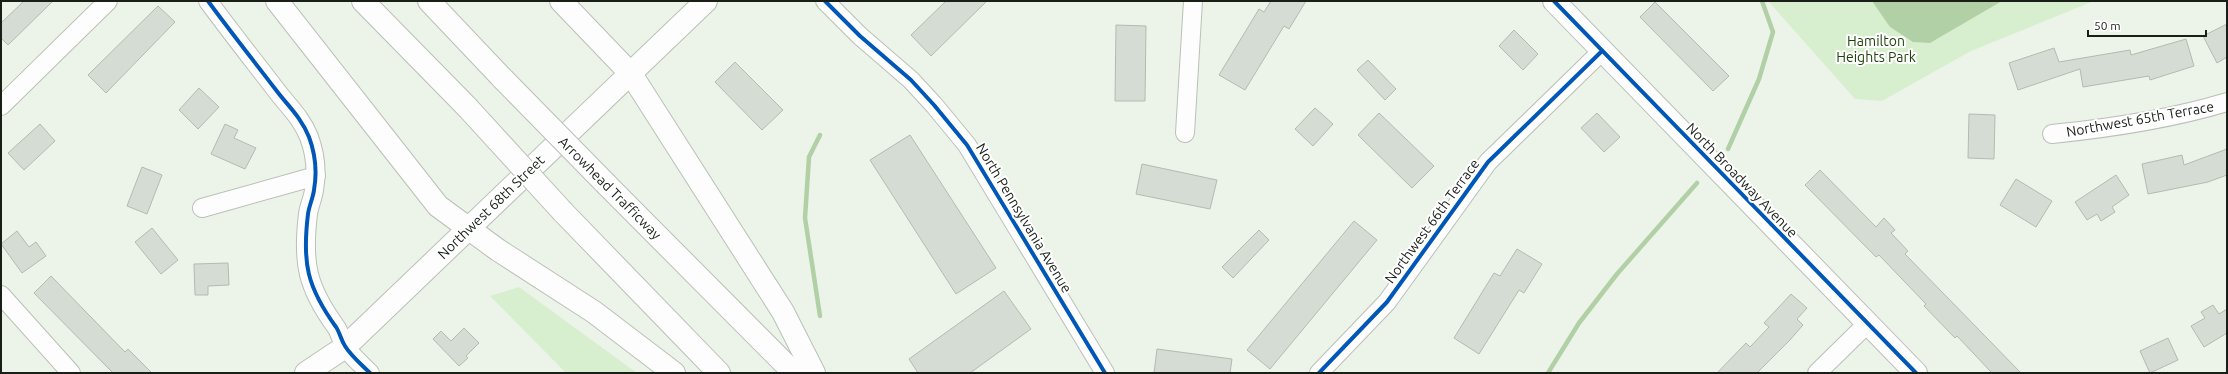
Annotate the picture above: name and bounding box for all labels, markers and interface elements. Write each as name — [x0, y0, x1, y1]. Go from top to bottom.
scale bar — [2088, 12, 2206, 38]
text: 50 m — [2094, 19, 2121, 32]
park label: Hamilton Heights Park — [1836, 33, 1916, 65]
street label: Northwest 65th Terrace — [2065, 98, 2215, 140]
street label: North Broadway Avenue — [1683, 119, 1801, 241]
street label: Arrowhead Trafficway — [555, 133, 665, 243]
street label: North Pennsylvania Avenue — [973, 140, 1075, 296]
street label: Northwest 68th Street — [434, 152, 548, 262]
street label: Northwest 66th Terrace — [1382, 156, 1482, 286]

